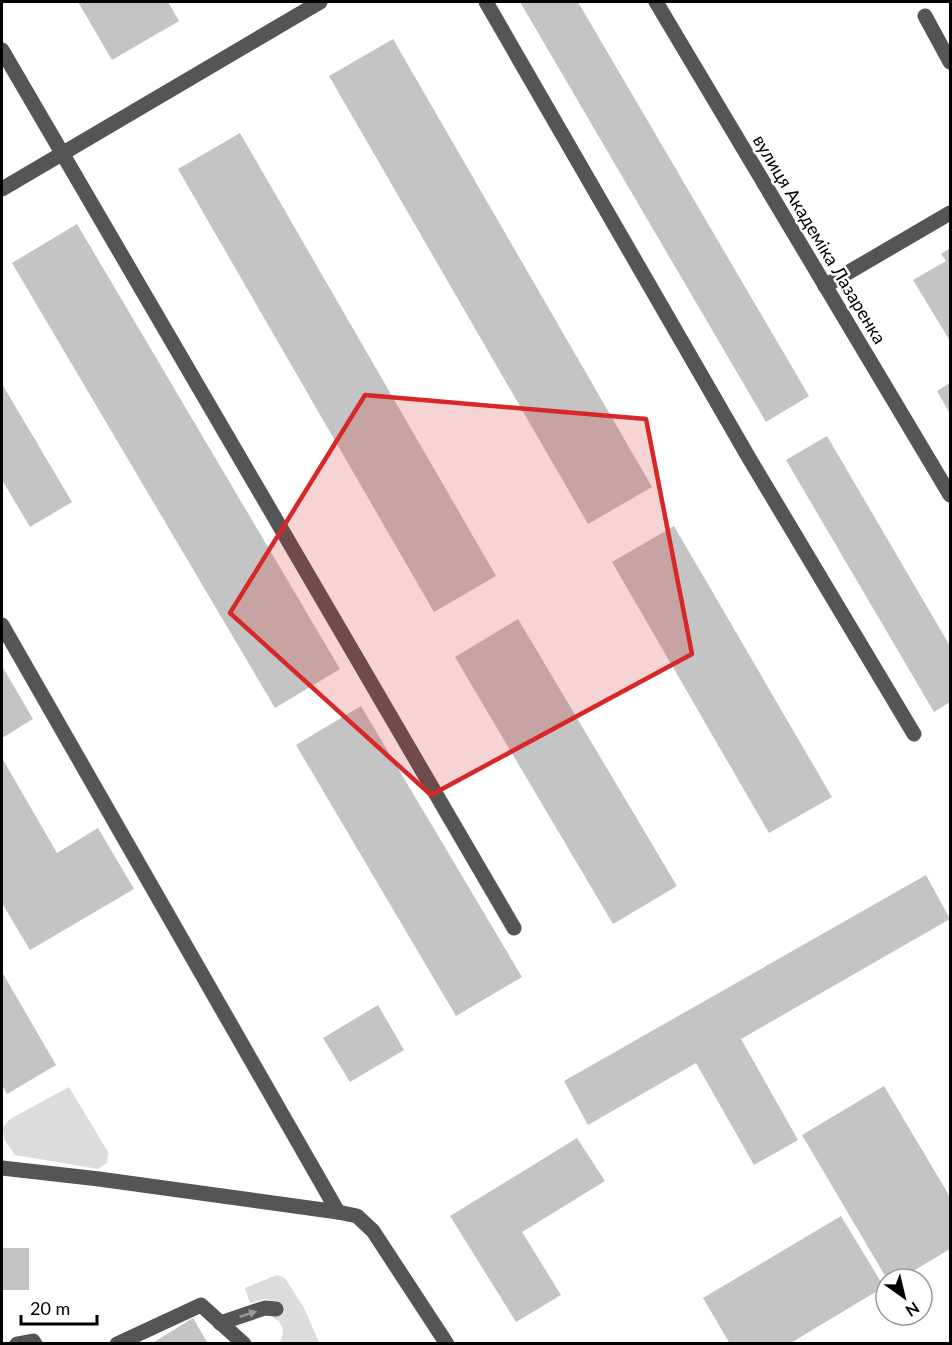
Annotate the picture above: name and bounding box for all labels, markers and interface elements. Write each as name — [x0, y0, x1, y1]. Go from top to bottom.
street label: вулиця Академіка Лазаренка — [749, 131, 891, 347]
north arrow — [874, 1267, 934, 1327]
scale bar — [21, 1288, 98, 1326]
text: 20 m — [30, 1297, 70, 1319]
text: N — [902, 1299, 923, 1321]
one-way arrow — [239, 1308, 257, 1318]

